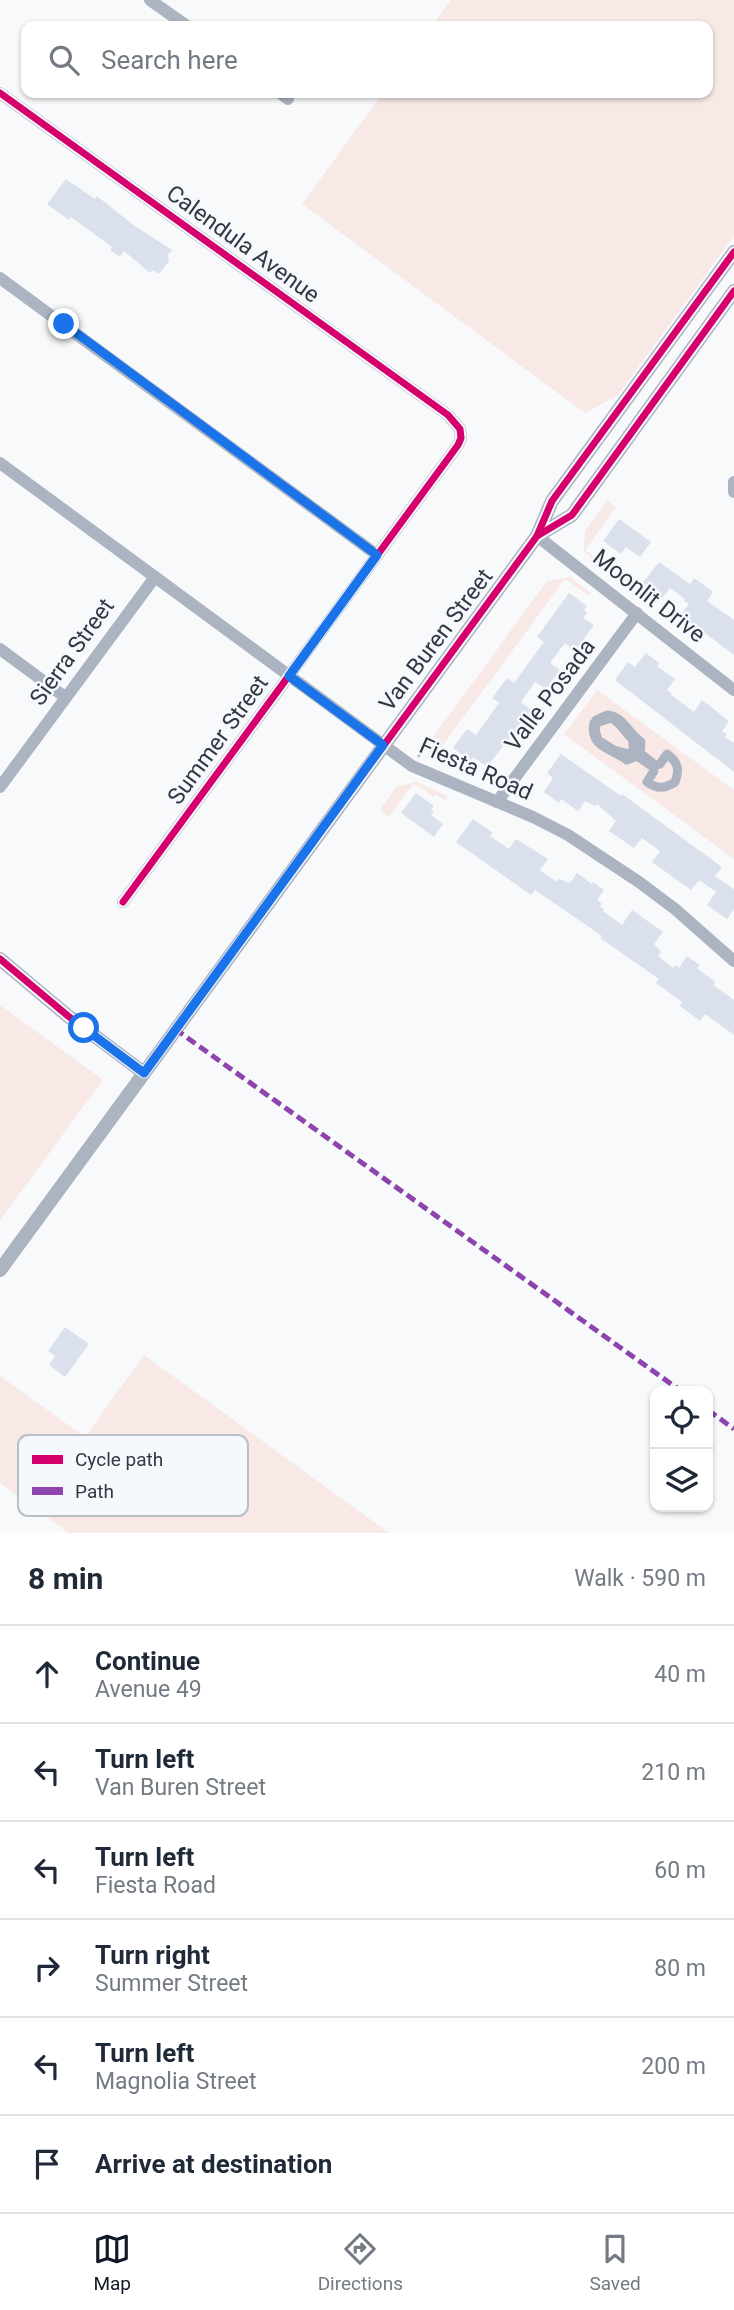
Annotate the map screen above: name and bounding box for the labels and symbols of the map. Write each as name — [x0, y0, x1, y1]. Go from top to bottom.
street label: Calendula Avenue — [161, 179, 325, 309]
route end — [48, 308, 79, 339]
street label: Moonlit Drive — [587, 544, 711, 648]
street label: Van Buren Street — [374, 564, 498, 716]
street label: Sierra Street — [24, 593, 120, 711]
street label: Valle Posada — [499, 634, 601, 756]
street label: Summer Street — [162, 670, 274, 810]
street label: Fiesta Road — [415, 732, 537, 806]
route start — [68, 1012, 99, 1043]
legend — [18, 1435, 248, 1516]
text: Cycle path — [75, 1448, 163, 1471]
text: Path — [75, 1480, 114, 1503]

